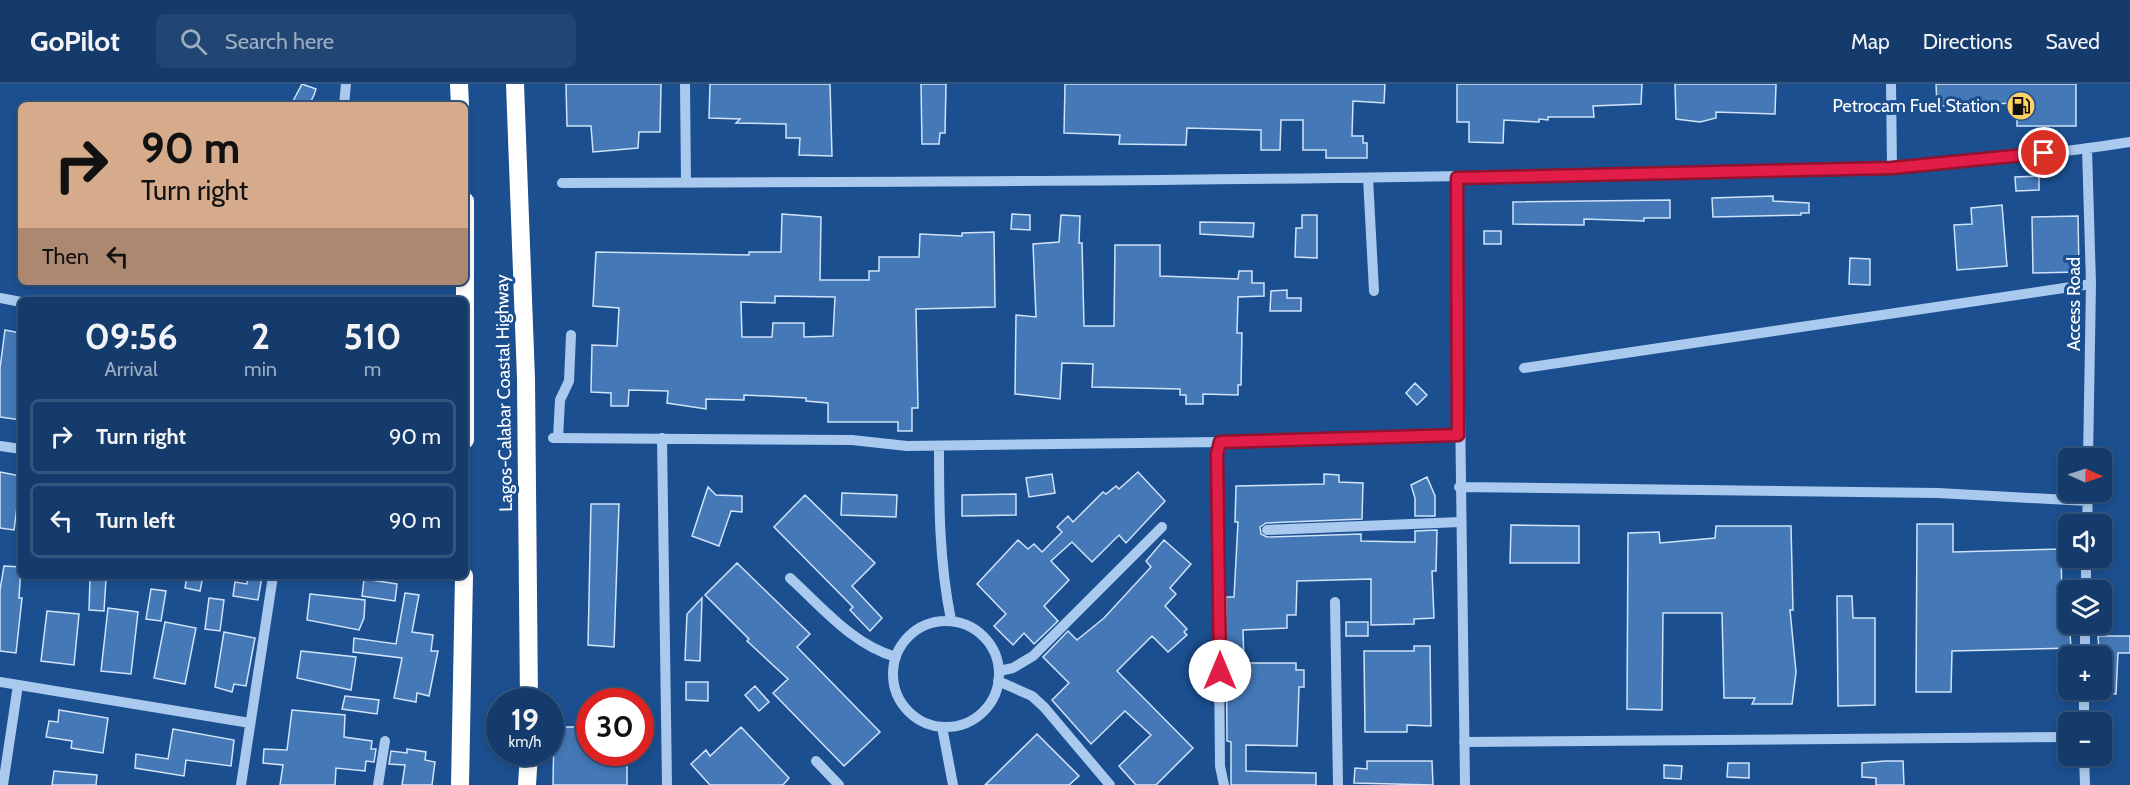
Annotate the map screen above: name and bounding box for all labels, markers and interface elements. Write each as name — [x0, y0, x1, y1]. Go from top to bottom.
search box — [156, 14, 576, 68]
text: GoPilot — [30, 24, 120, 58]
icon: search — [177, 25, 210, 58]
text: Search here — [225, 28, 334, 55]
text: Map — [1851, 29, 1890, 54]
text: Directions — [1923, 29, 2012, 54]
text: Saved — [2045, 29, 2100, 54]
fuel station icon: Petrocam Fuel Station — [2005, 90, 2037, 122]
place label: Petrocam Fuel Station — [1832, 95, 2000, 117]
text: 90 m — [141, 122, 240, 174]
icon: right — [42, 126, 120, 204]
pin — [2018, 127, 2069, 178]
icon: arrive — [2027, 136, 2060, 169]
text: Turn right — [141, 174, 248, 207]
icon: left — [101, 240, 134, 273]
text: Then — [42, 243, 89, 270]
street label: Access Road — [2063, 257, 2085, 351]
street label: Lagos-Calabar Coastal Highway — [491, 274, 517, 512]
text: 09:56 — [84, 314, 178, 358]
text: 2 — [251, 314, 270, 358]
text: 510 — [344, 314, 402, 358]
text: Arrival — [104, 357, 158, 381]
text: min — [244, 357, 277, 381]
text: m — [364, 357, 381, 381]
icon: right — [45, 420, 78, 453]
text: Turn right — [96, 423, 186, 450]
text: 90 m — [389, 423, 441, 450]
north arrow — [2058, 448, 2112, 502]
map controls — [2058, 448, 2112, 766]
icon: left — [45, 504, 78, 537]
text: Turn left — [96, 507, 175, 534]
text: 90 m — [389, 507, 441, 534]
button: sound — [2058, 514, 2112, 568]
button: layers — [2058, 580, 2112, 634]
position arrow — [1188, 639, 1252, 703]
button: + — [2058, 646, 2112, 700]
speed limit sign: 30 — [576, 688, 654, 766]
text: 19 — [511, 701, 539, 738]
button: − — [2058, 712, 2112, 766]
text: km/h — [509, 733, 541, 751]

